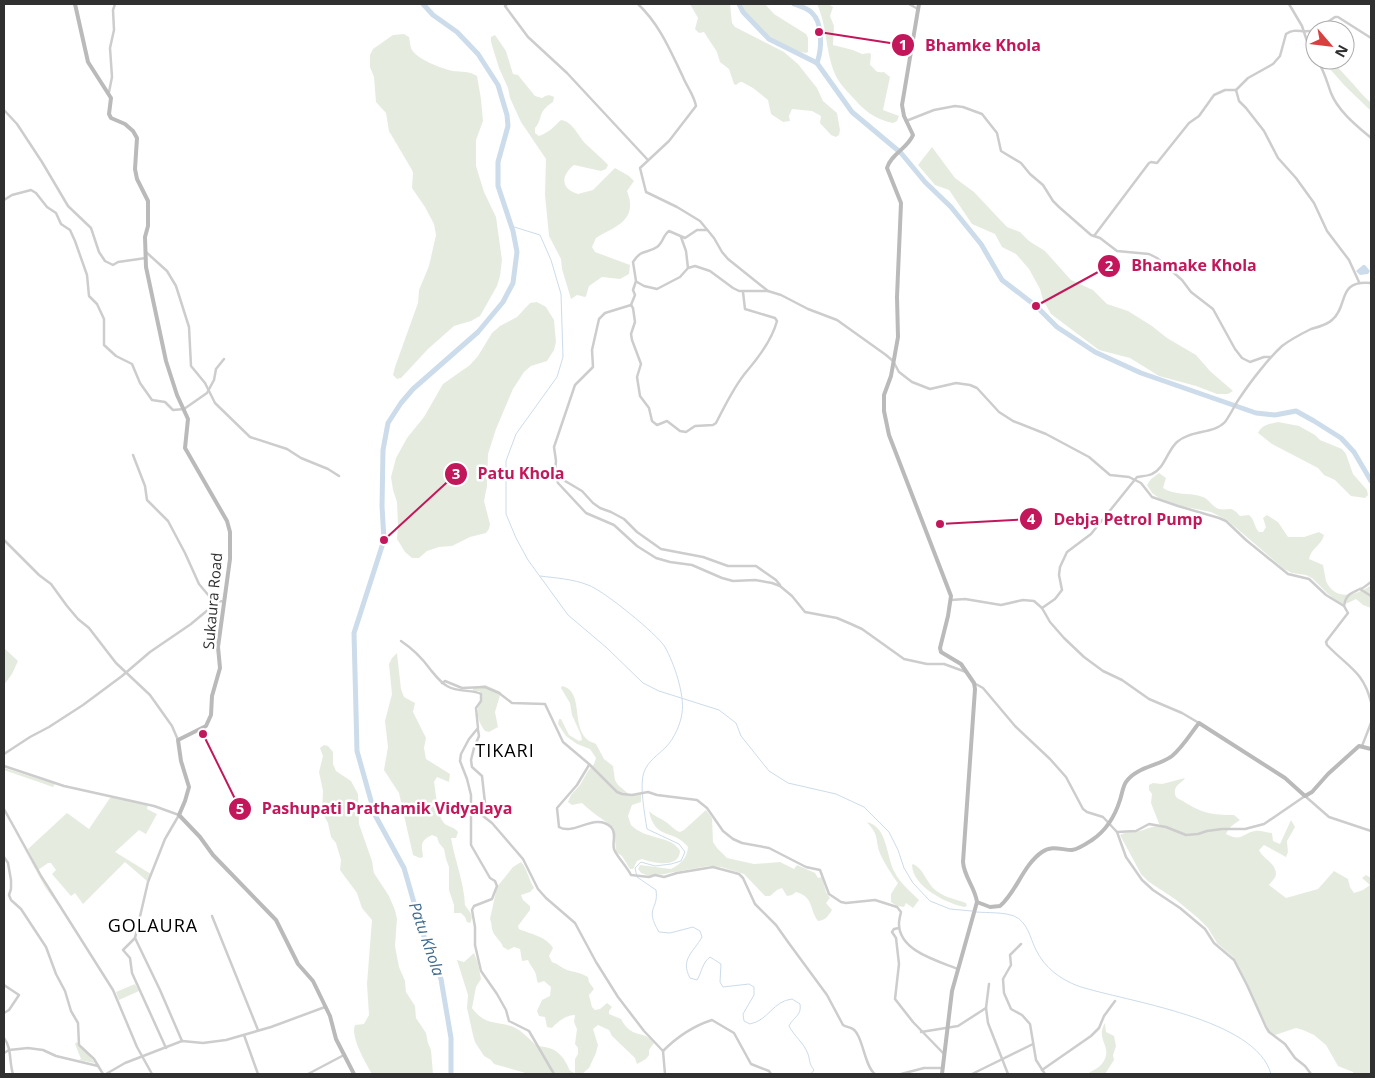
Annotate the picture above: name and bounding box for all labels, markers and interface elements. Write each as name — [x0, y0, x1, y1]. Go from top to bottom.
north arrow — [1305, 20, 1355, 70]
callout: Bhamke Khola — [890, 30, 1051, 61]
text: 1 — [899, 34, 907, 54]
text: Bhamke Khola — [925, 34, 1041, 56]
text: N — [1331, 42, 1353, 61]
callout: Bhamake Khola — [1096, 250, 1267, 281]
text: Bhamake Khola — [1131, 254, 1257, 276]
text: 2 — [1105, 255, 1114, 275]
callout: Patu Khola — [443, 458, 575, 489]
text: Patu Khola — [478, 462, 564, 484]
text: 3 — [452, 463, 460, 483]
callout: Debja Petrol Pump — [1019, 504, 1213, 535]
text: 4 — [1027, 508, 1036, 528]
text: Debja Petrol Pump — [1053, 508, 1203, 530]
street label: Sukaura Road — [198, 552, 226, 650]
district label: TIKARI — [475, 738, 535, 762]
callout: Pashupati Prathamik Vidyalaya — [227, 793, 523, 824]
text: Pashupati Prathamik Vidyalaya — [262, 797, 512, 819]
text: 5 — [236, 798, 244, 818]
water label: Patu Khola — [404, 899, 450, 979]
district label: GOLAURA — [108, 913, 198, 937]

